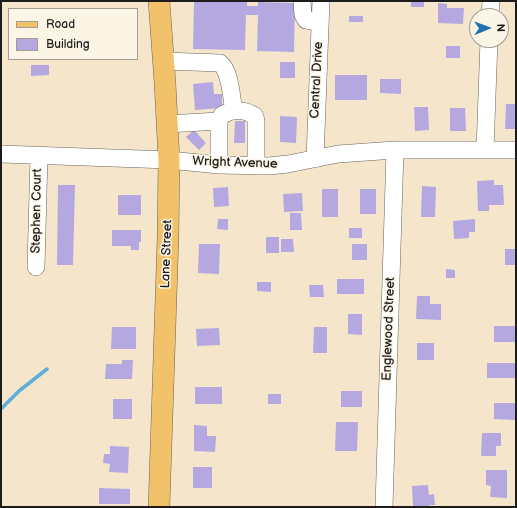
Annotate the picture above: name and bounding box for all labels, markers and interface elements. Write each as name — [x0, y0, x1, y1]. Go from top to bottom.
legend — [8, 8, 138, 60]
north arrow — [469, 8, 509, 48]
text: Road — [46, 17, 75, 32]
text: N — [494, 24, 507, 32]
text: Building — [46, 37, 90, 52]
street label: Central Drive — [307, 41, 327, 119]
street label: Wright Avenue — [192, 154, 278, 172]
street label: Stephen Court — [28, 168, 46, 254]
street label: Lane Street — [158, 219, 176, 289]
street label: Englewood Street — [379, 277, 399, 381]

